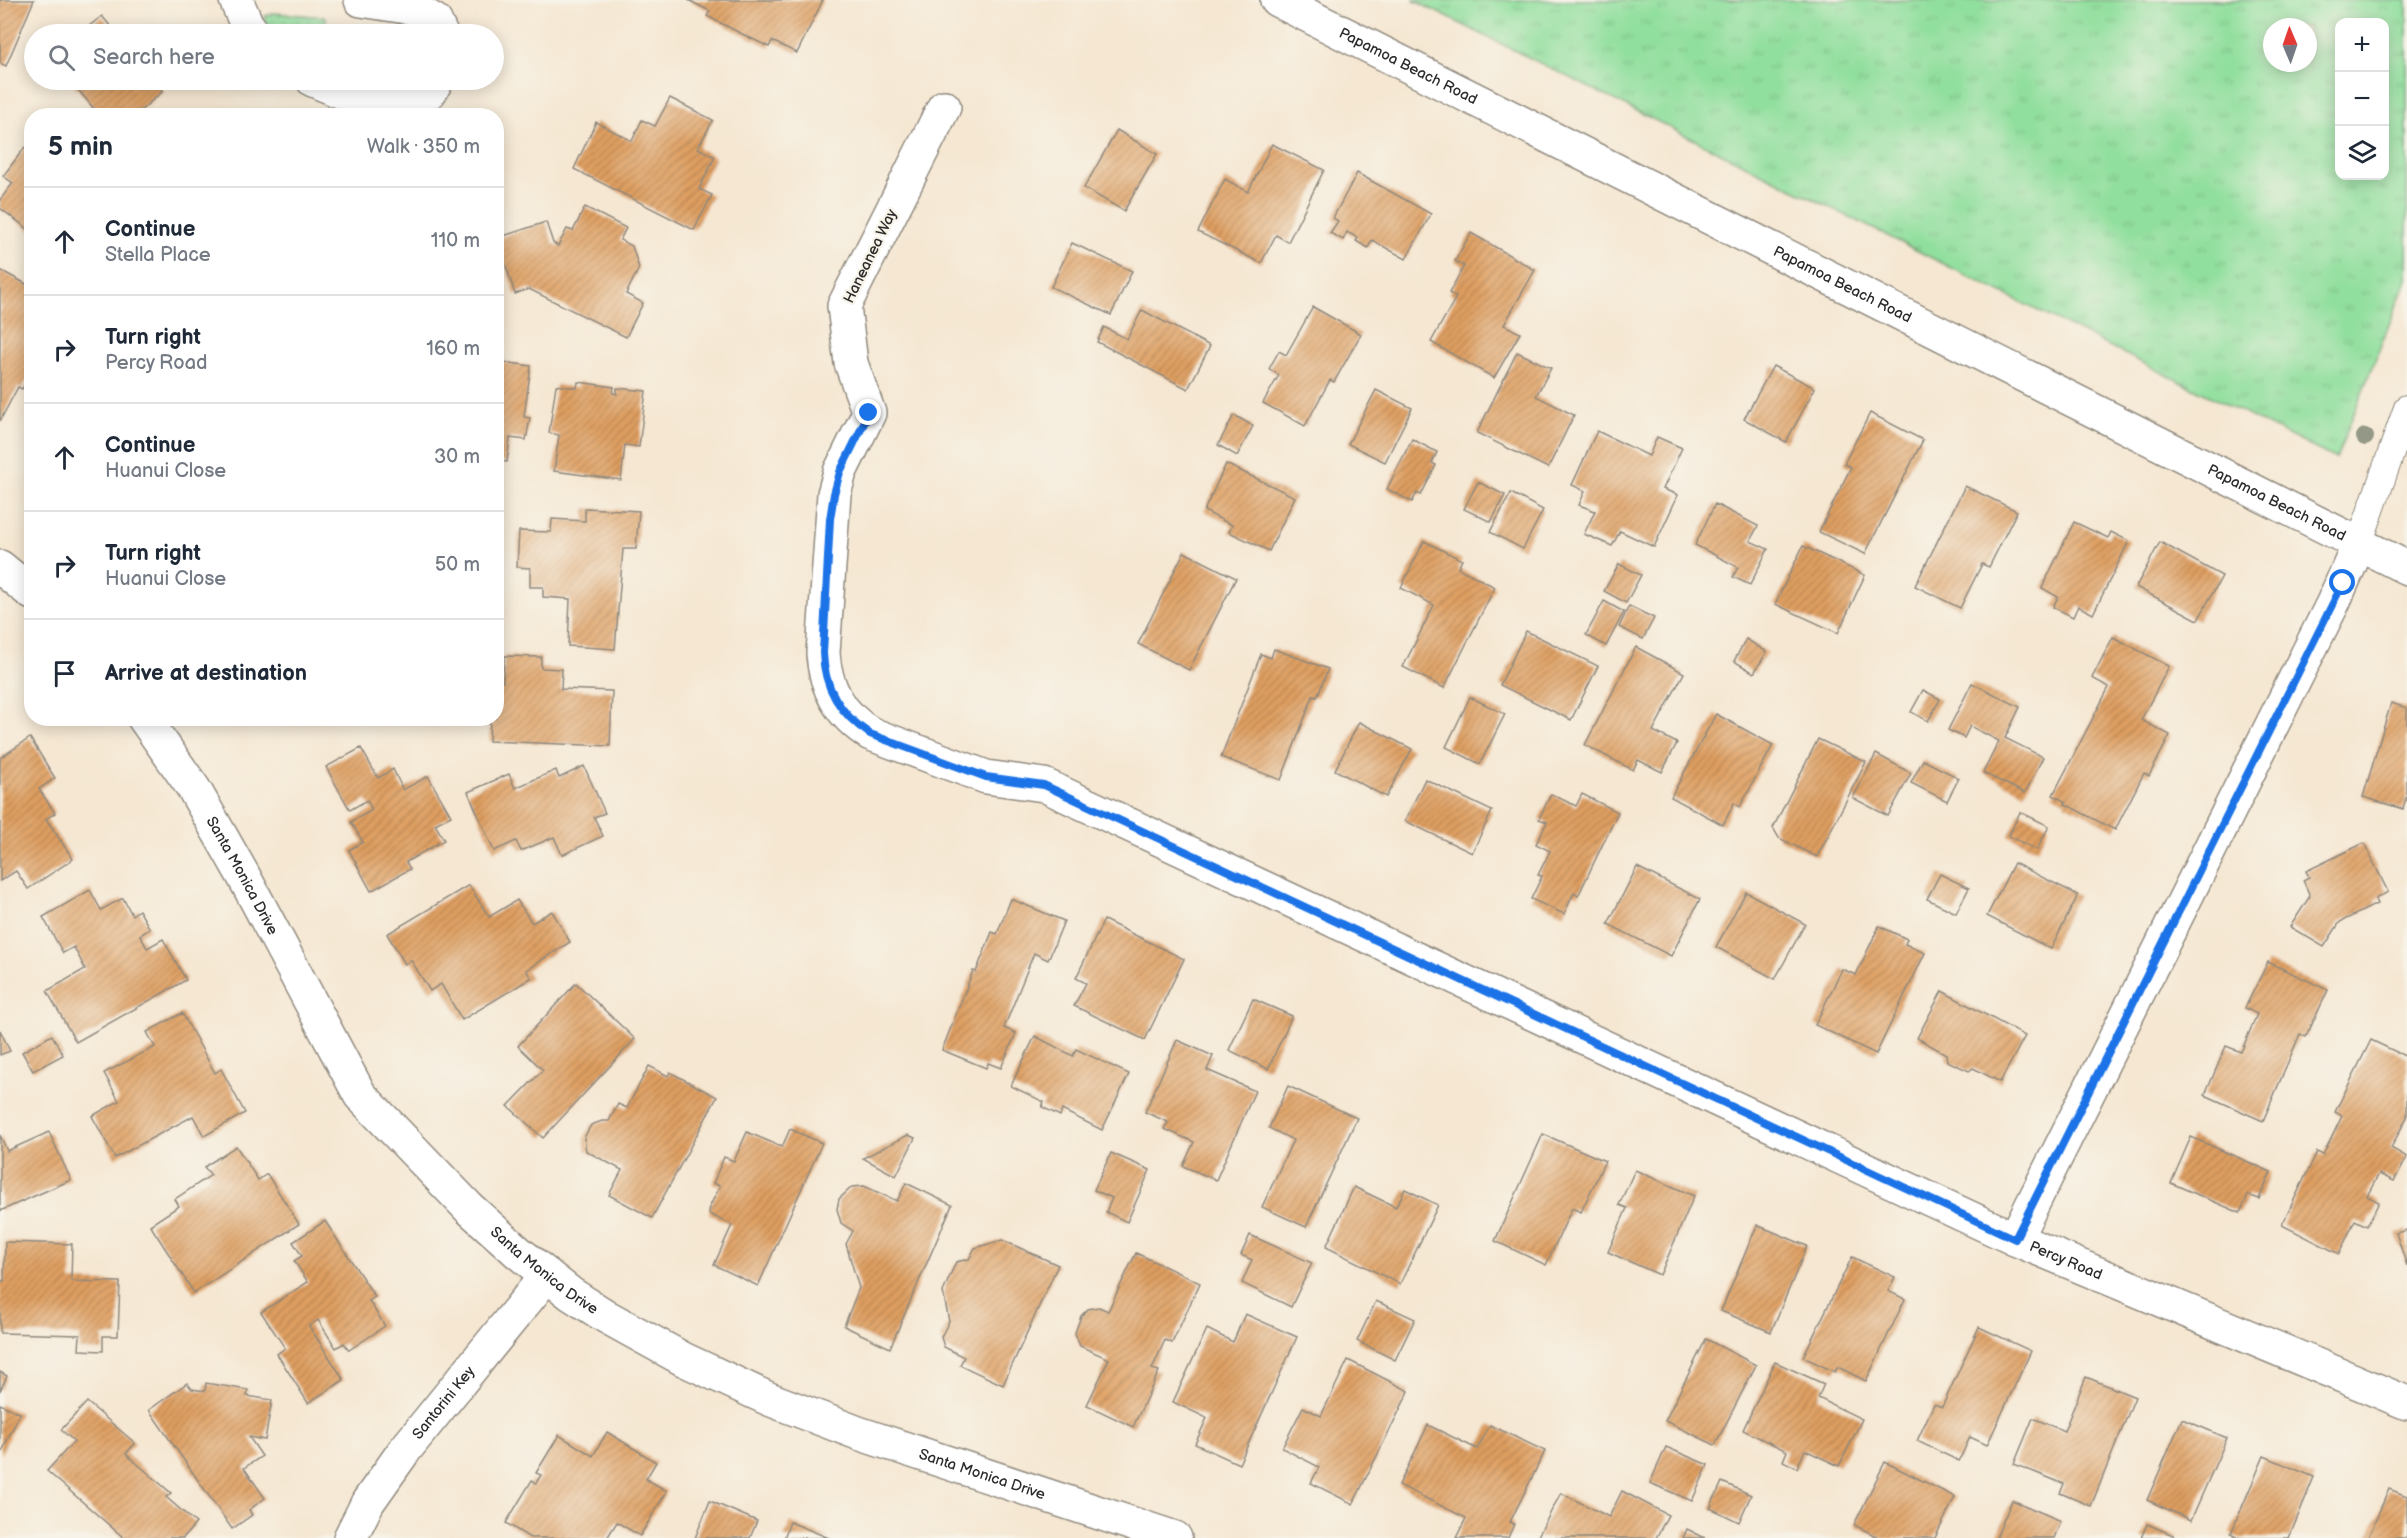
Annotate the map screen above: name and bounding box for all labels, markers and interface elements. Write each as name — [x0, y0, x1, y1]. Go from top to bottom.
north arrow — [2263, 18, 2317, 72]
map controls — [2335, 18, 2389, 180]
button: + — [2335, 18, 2389, 72]
search box — [24, 24, 504, 90]
street label: Papamoa Beach Road — [1336, 24, 1480, 109]
icon: search — [45, 41, 78, 74]
text: Search here — [93, 44, 215, 71]
button: − — [2335, 72, 2389, 126]
button: layers — [2335, 126, 2389, 180]
text: 5 min — [48, 132, 113, 163]
text: Walk · 350 m — [367, 135, 480, 159]
street label: Haneanea Way — [839, 206, 902, 307]
text: Continue — [105, 216, 195, 243]
icon: ahead — [48, 225, 81, 258]
text: 110 m — [431, 229, 480, 253]
street label: Papamoa Beach Road — [1770, 242, 1915, 327]
text: Stella Place — [105, 243, 211, 267]
text: Turn right — [105, 324, 201, 351]
icon: right — [48, 333, 81, 366]
text: 160 m — [426, 337, 480, 361]
text: Percy Road — [105, 351, 207, 375]
route end — [855, 399, 881, 425]
text: Continue — [105, 432, 195, 459]
icon: ahead — [48, 441, 81, 474]
text: 30 m — [434, 445, 480, 469]
text: Huanui Close — [105, 459, 226, 483]
street label: Papamoa Beach Road — [2204, 460, 2349, 546]
text: Turn right — [105, 540, 201, 567]
icon: right — [48, 549, 81, 582]
text: 50 m — [435, 553, 480, 577]
text: Huanui Close — [105, 567, 226, 591]
route start — [2329, 569, 2355, 595]
icon: arrive — [48, 657, 81, 690]
text: Arrive at destination — [105, 660, 307, 687]
street label: Santa Monica Drive — [202, 813, 282, 938]
street label: Santa Monica Drive — [486, 1223, 602, 1319]
street label: Percy Road — [2027, 1237, 2105, 1284]
street label: Santorini Key — [408, 1362, 479, 1443]
street label: Santa Monica Drive — [916, 1445, 1048, 1504]

